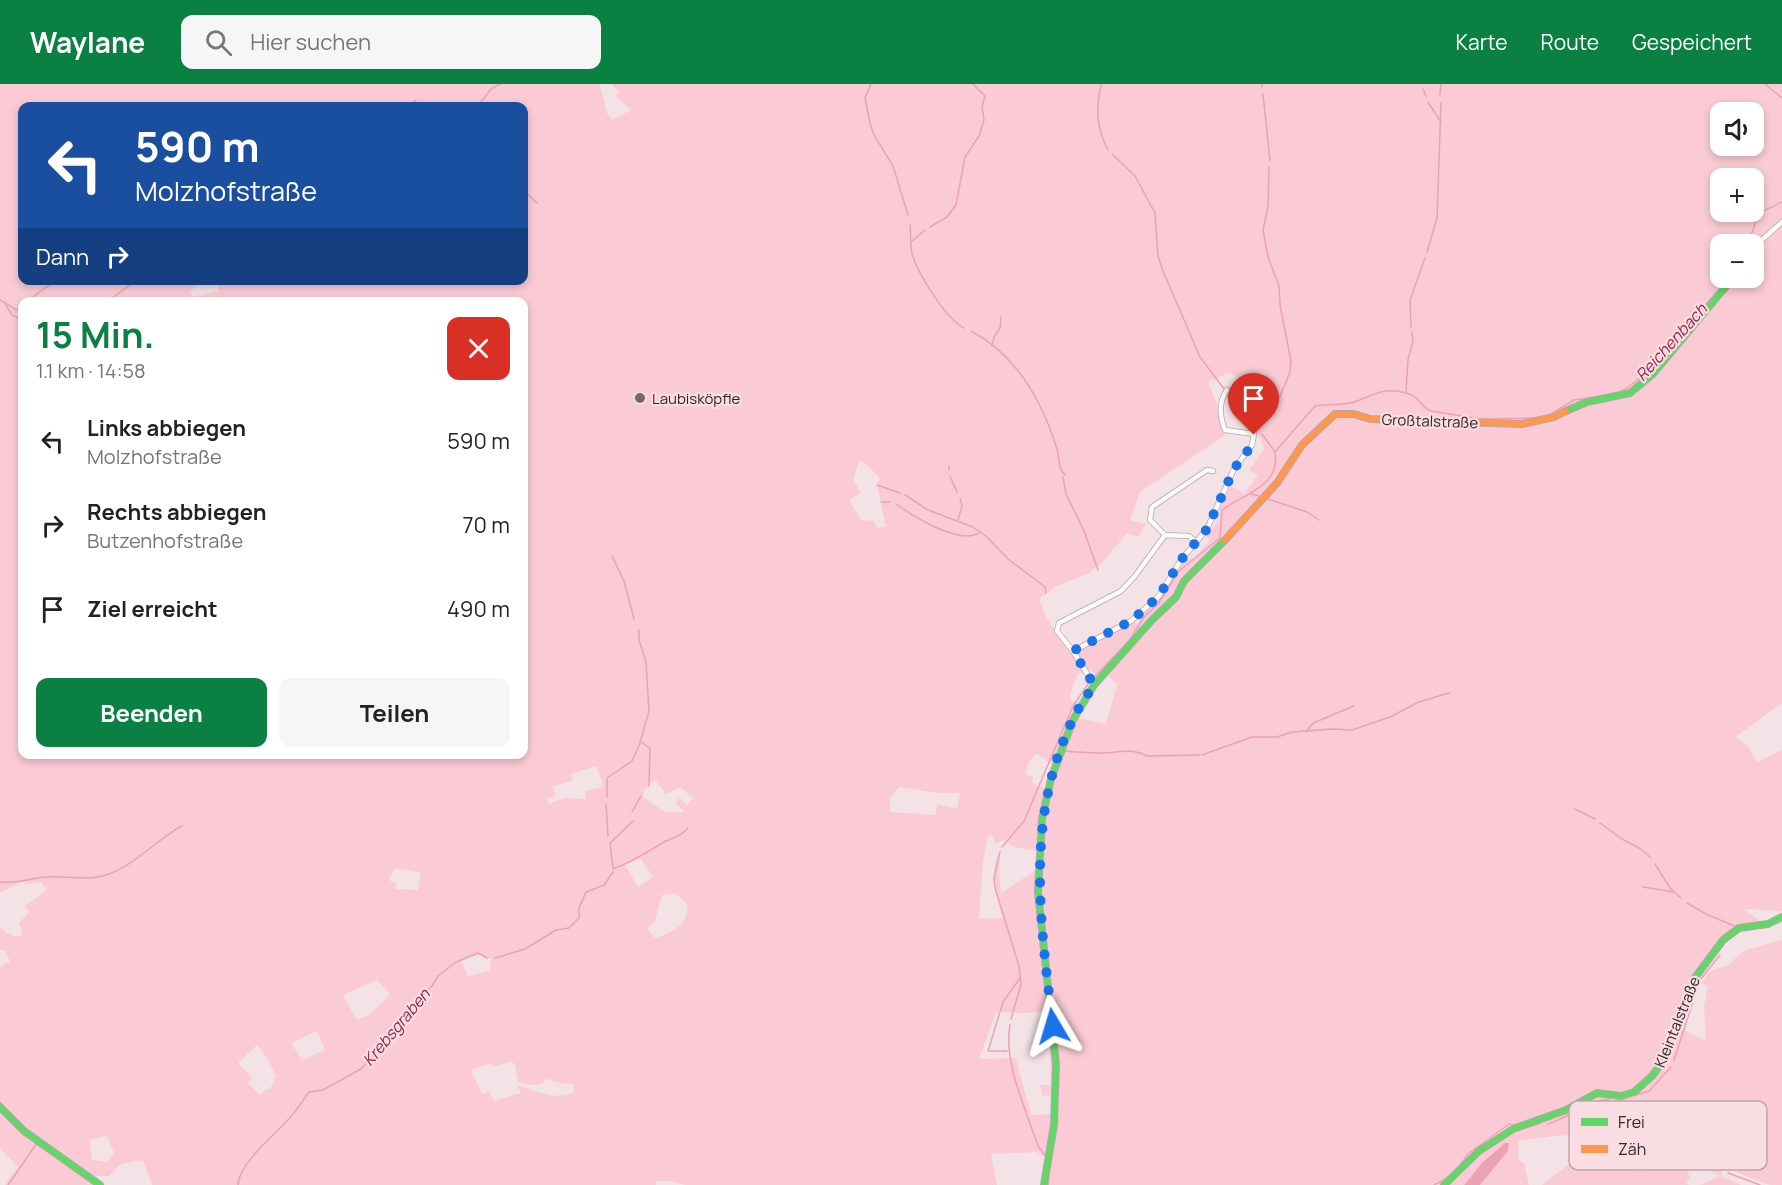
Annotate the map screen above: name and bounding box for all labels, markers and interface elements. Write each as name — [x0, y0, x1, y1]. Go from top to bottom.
search box — [181, 15, 601, 69]
text: Waylane — [30, 23, 145, 61]
icon: search — [202, 26, 235, 59]
text: Hier suchen — [250, 27, 371, 57]
text: Karte — [1456, 28, 1508, 56]
text: Route — [1541, 28, 1599, 56]
text: Gespeichert — [1632, 28, 1752, 56]
map controls — [1710, 102, 1764, 288]
button: sound — [1710, 102, 1764, 156]
text: 590 m — [135, 117, 260, 175]
icon: left — [36, 126, 114, 204]
button: + — [1710, 168, 1764, 222]
text: Molzhofstraße — [135, 172, 317, 209]
button: − — [1710, 234, 1764, 288]
icon: right — [101, 240, 134, 273]
text: Dann — [36, 242, 89, 272]
water label: Reichenbach — [1630, 298, 1712, 385]
text: 15 Min. — [36, 310, 154, 359]
button: close — [447, 317, 510, 380]
text: 1.1 km · 14:58 — [36, 357, 146, 384]
pin — [1228, 373, 1279, 435]
icon: arrive — [1237, 382, 1270, 415]
place label: Laubisköpfle — [652, 388, 741, 409]
marker: Laubisköpfle — [633, 391, 647, 405]
street label: Großtalstraße — [1381, 409, 1479, 433]
text: Links abbiegen — [87, 413, 246, 443]
icon: left — [36, 425, 69, 458]
text: 590 m — [447, 426, 510, 456]
text: Molzhofstraße — [87, 443, 222, 470]
text: Rechts abbiegen — [87, 497, 266, 527]
icon: right — [36, 509, 69, 542]
text: 70 m — [462, 510, 510, 540]
text: Butzenhofstraße — [87, 527, 243, 554]
icon: arrive — [36, 593, 69, 626]
text: Ziel erreicht — [87, 594, 218, 624]
text: 490 m — [447, 594, 510, 624]
button: Beenden — [36, 678, 267, 747]
button: Teilen — [279, 678, 510, 747]
street label: Kleintalstraße — [1649, 973, 1705, 1071]
water label: Krebsgraben — [357, 983, 435, 1070]
position arrow — [1021, 994, 1085, 1058]
legend — [1569, 1101, 1767, 1170]
text: Frei — [1618, 1111, 1645, 1133]
text: Zäh — [1618, 1138, 1646, 1160]

